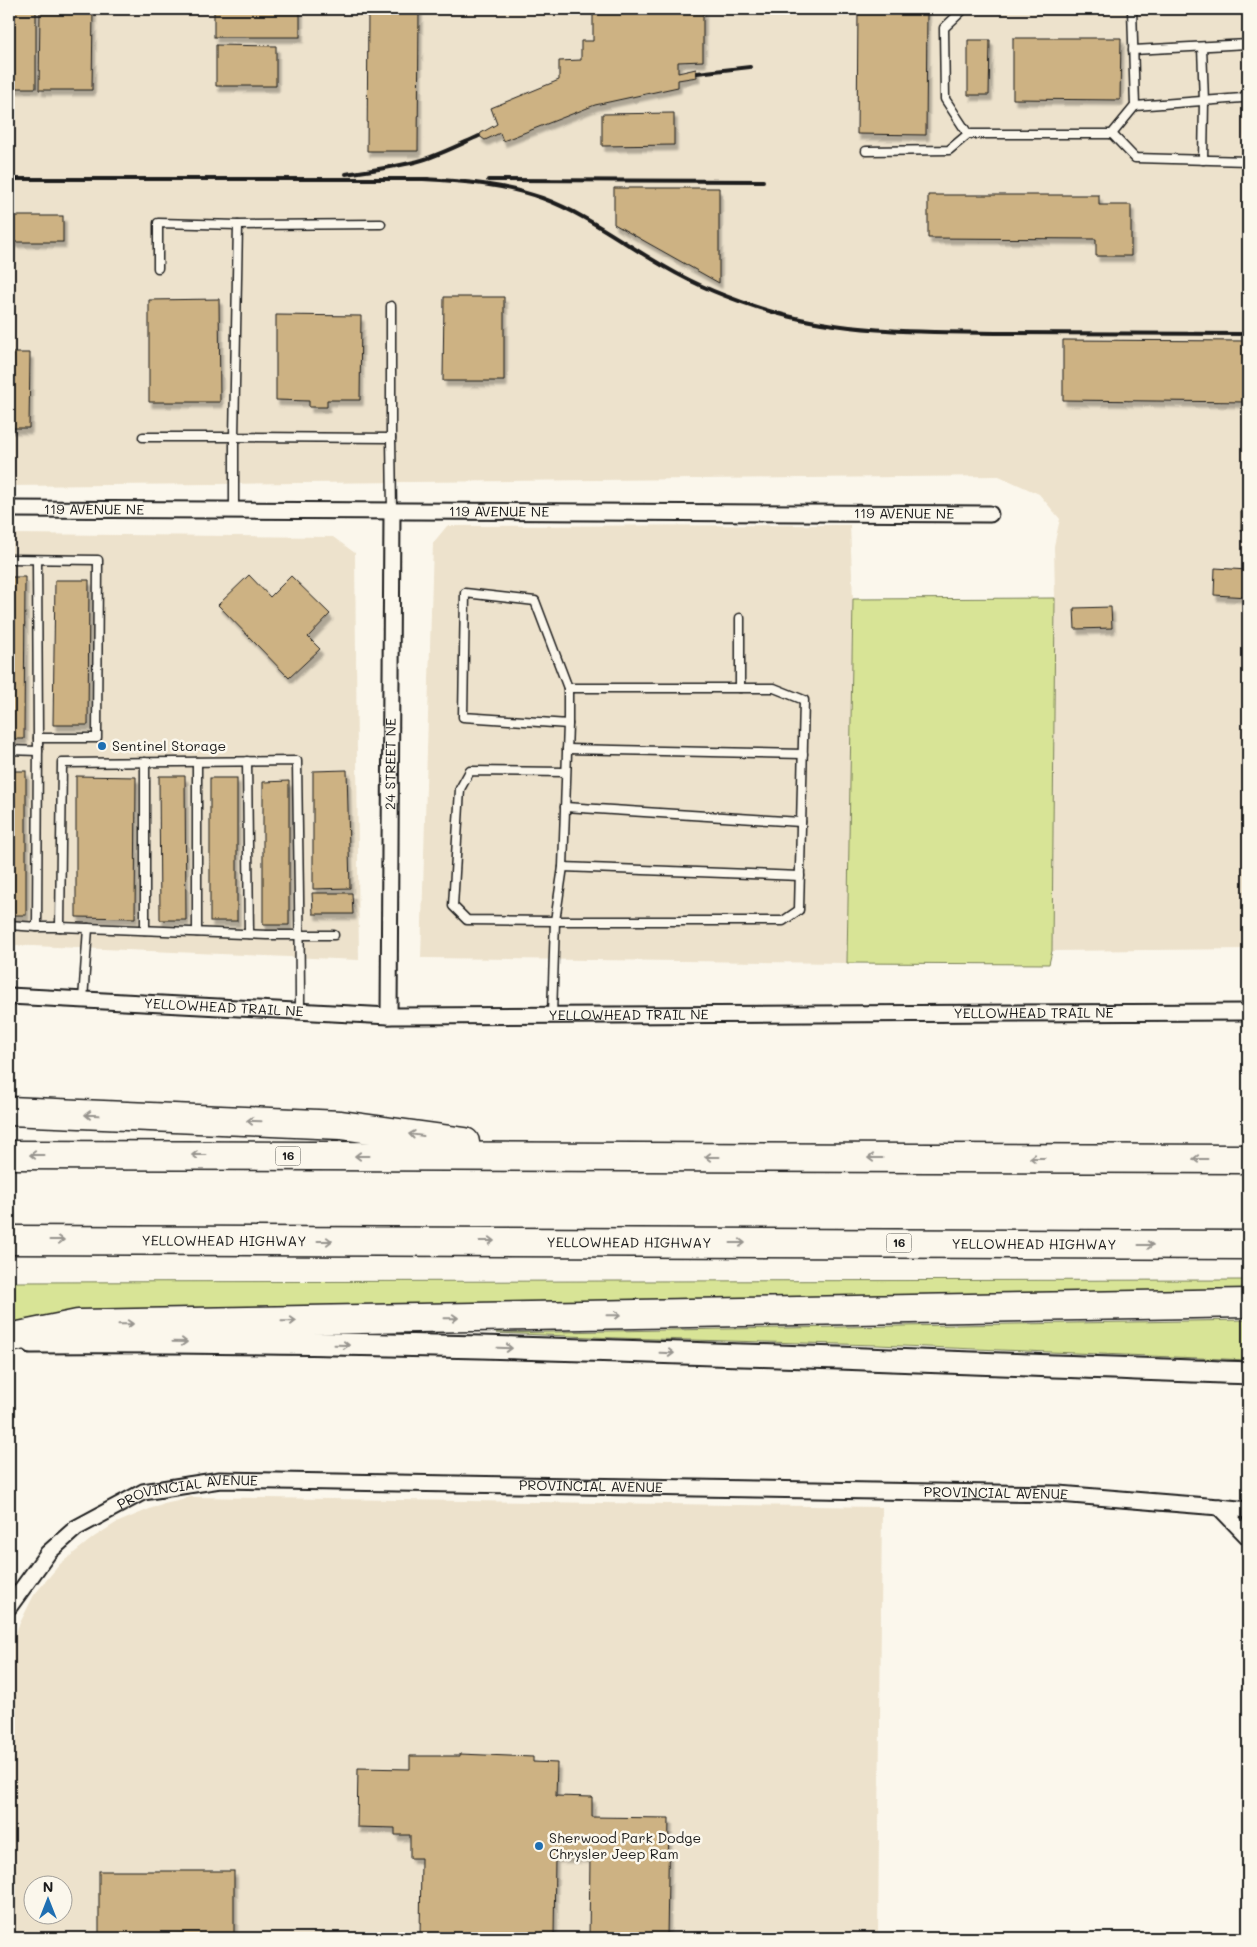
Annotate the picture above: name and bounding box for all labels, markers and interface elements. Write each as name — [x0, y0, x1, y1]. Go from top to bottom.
street label: 119 AVENUE NE — [44, 499, 144, 519]
street label: 119 AVENUE NE — [449, 501, 549, 521]
street label: 119 AVENUE NE — [854, 503, 954, 523]
street label: 24 STREET NE — [380, 718, 400, 810]
place label: Sentinel Storage — [112, 736, 226, 755]
marker: Sentinel Storage — [96, 740, 108, 752]
street label: YELLOWHEAD TRAIL NE — [143, 993, 304, 1020]
street label: YELLOWHEAD TRAIL NE — [953, 1003, 1114, 1022]
street label: YELLOWHEAD TRAIL NE — [548, 1005, 709, 1024]
one-way arrow — [84, 1110, 100, 1119]
one-way arrow — [246, 1117, 262, 1126]
one-way arrow — [408, 1130, 424, 1140]
road number: 16 — [276, 1146, 300, 1166]
one-way arrow — [29, 1150, 46, 1160]
one-way arrow — [192, 1150, 208, 1160]
one-way arrow — [354, 1151, 370, 1161]
one-way arrow — [704, 1152, 720, 1162]
one-way arrow — [867, 1153, 883, 1163]
one-way arrow — [1029, 1153, 1046, 1163]
one-way arrow — [1192, 1154, 1208, 1164]
street label: YELLOWHEAD HIGHWAY — [142, 1231, 306, 1250]
street label: YELLOWHEAD HIGHWAY — [547, 1232, 711, 1252]
road number: 16 — [886, 1234, 912, 1252]
street label: YELLOWHEAD HIGHWAY — [952, 1234, 1116, 1253]
one-way arrow — [49, 1235, 65, 1245]
one-way arrow — [316, 1236, 333, 1246]
one-way arrow — [479, 1236, 495, 1246]
one-way arrow — [730, 1238, 746, 1248]
one-way arrow — [1138, 1240, 1154, 1250]
one-way arrow — [605, 1310, 621, 1320]
one-way arrow — [443, 1313, 459, 1322]
one-way arrow — [280, 1316, 296, 1325]
one-way arrow — [118, 1319, 134, 1328]
one-way arrow — [172, 1337, 188, 1347]
one-way arrow — [334, 1340, 350, 1349]
one-way arrow — [497, 1343, 513, 1352]
one-way arrow — [659, 1348, 675, 1358]
street label: PROVINCIAL AVENUE — [113, 1470, 258, 1513]
street label: PROVINCIAL AVENUE — [519, 1475, 663, 1496]
street label: PROVINCIAL AVENUE — [924, 1482, 1069, 1504]
place label: Sherwood Park Dodge Chrysler Jeep Ram — [549, 1828, 701, 1863]
marker: Sherwood Park Dodge Chrysler Jeep Ram — [533, 1840, 545, 1852]
north arrow — [22, 1874, 72, 1924]
text: N — [43, 1877, 53, 1896]

